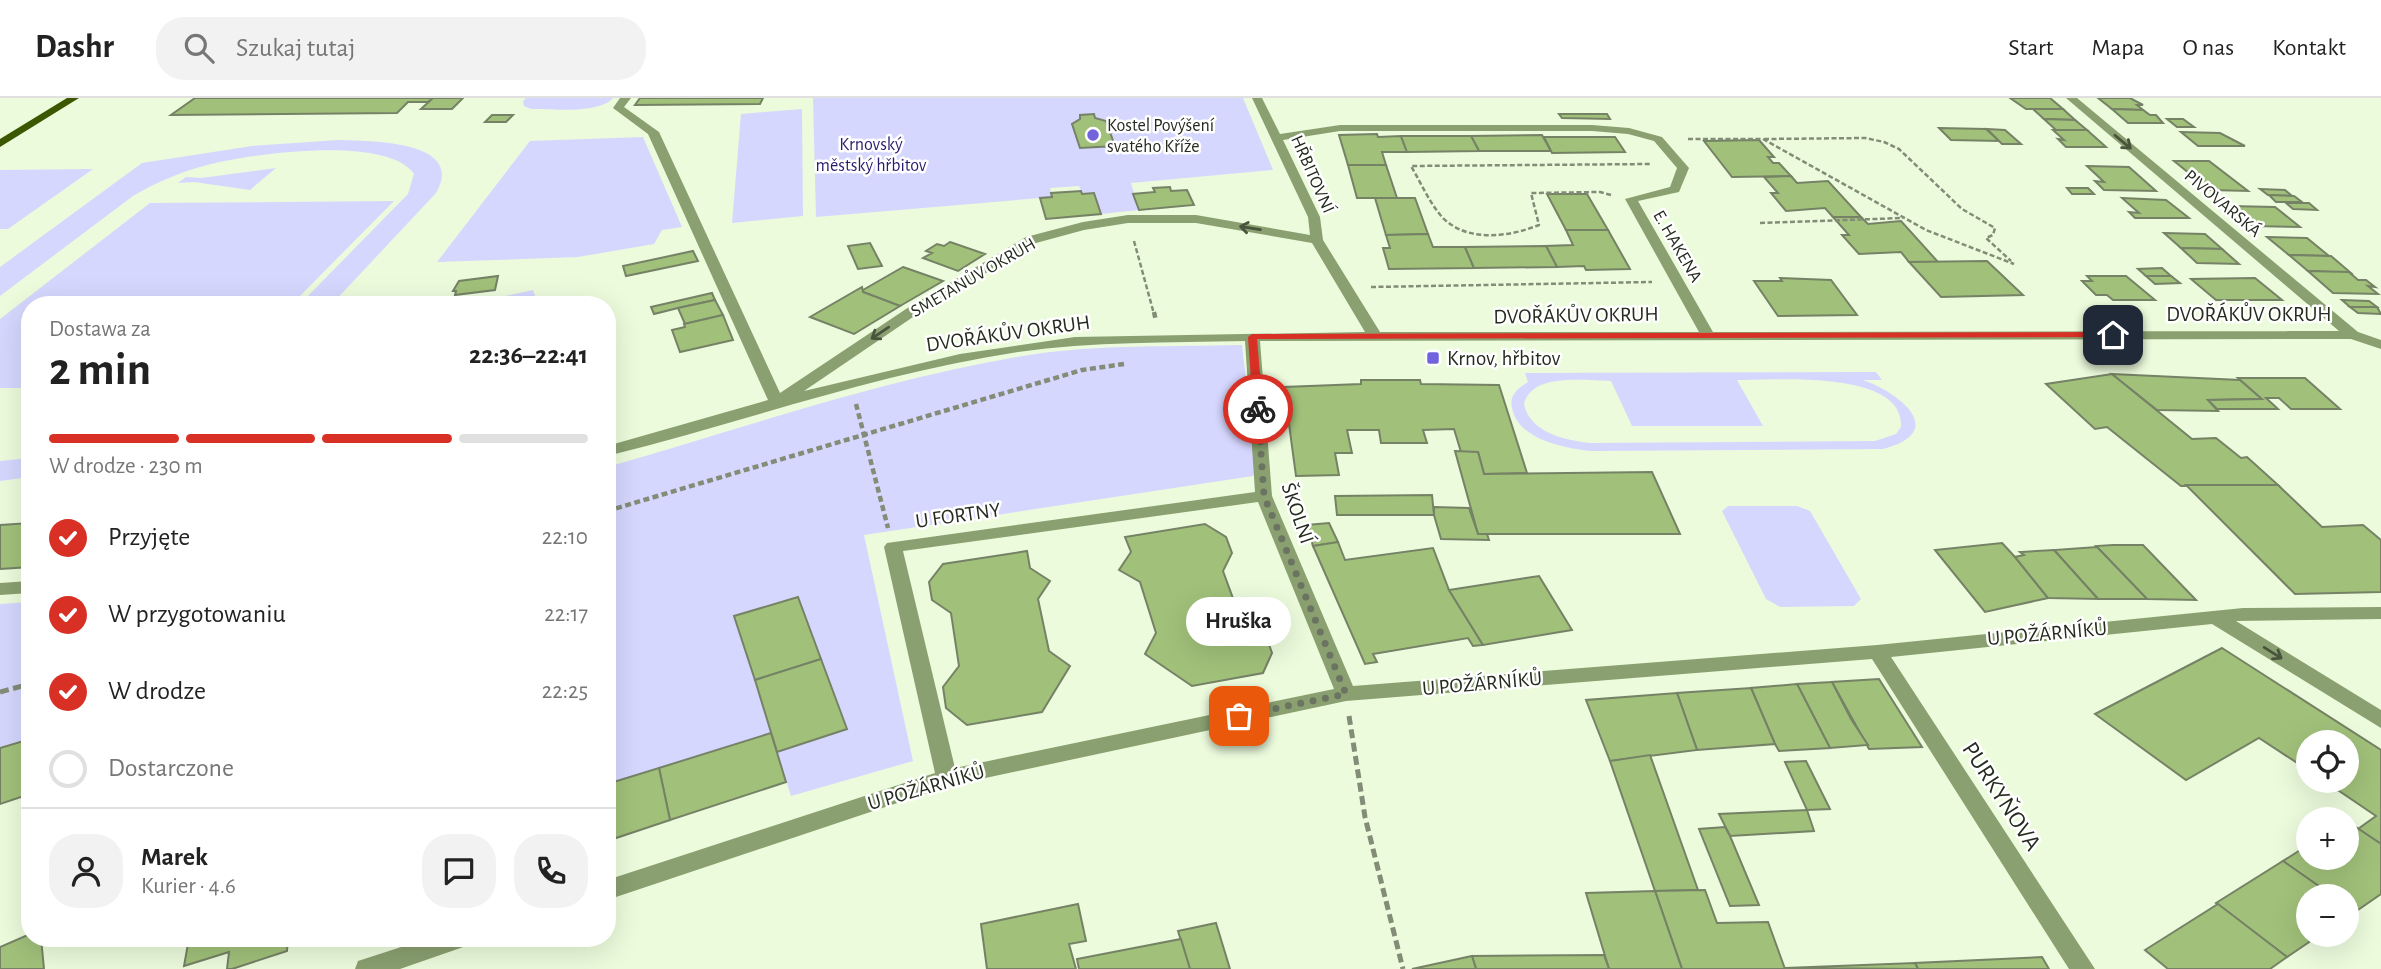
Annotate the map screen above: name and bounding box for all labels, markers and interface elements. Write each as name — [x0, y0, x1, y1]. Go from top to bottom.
search box — [156, 17, 646, 80]
icon: search — [180, 29, 218, 67]
text: Dashr — [35, 31, 114, 64]
text: Szukaj tutaj — [236, 35, 355, 61]
text: Start — [2008, 36, 2053, 60]
text: Mapa — [2091, 36, 2145, 60]
text: O nas — [2183, 36, 2234, 60]
text: Kontakt — [2272, 36, 2346, 60]
place label: Kostel Povýšení svatého Kříže — [1107, 117, 1215, 156]
marker: Kostel Povýšení svatého Kříže — [1085, 127, 1101, 143]
street label: HŘBITOVNÍ — [1287, 132, 1340, 216]
one-way arrow — [2114, 134, 2132, 150]
park label: Krnovský městský hřbitov — [816, 136, 927, 175]
street label: PIVOVARSKÁ — [2181, 164, 2266, 241]
street label: E. HAKENA — [1649, 207, 1705, 286]
one-way arrow — [1239, 221, 1262, 234]
street label: SMETANŮV OKRUH — [907, 232, 1039, 321]
street label: DVOŘÁKŮV OKRUH — [1493, 302, 1659, 327]
street label: DVOŘÁKŮV OKRUH — [2166, 302, 2332, 325]
pin — [2083, 305, 2143, 365]
street label: DVOŘÁKŮV OKRUH — [924, 310, 1091, 355]
icon: home — [2094, 316, 2132, 354]
text: Dostawa za — [49, 318, 151, 341]
one-way arrow — [871, 326, 890, 340]
text: 22:36–22:41 — [469, 342, 588, 368]
text: 2 min — [49, 347, 151, 393]
place label: Krnov, hřbitov — [1447, 348, 1560, 369]
marker: Krnov, hřbitov — [1425, 350, 1441, 366]
courier — [1223, 374, 1293, 444]
icon: bike — [1239, 390, 1277, 428]
text: W drodze · 230 m — [49, 455, 203, 478]
street label: ŠKOLNÍ — [1277, 479, 1320, 547]
street label: U FORTNY — [914, 499, 1002, 532]
icon: check — [49, 519, 87, 557]
text: Przyjęte — [108, 524, 190, 550]
text: 22:10 — [542, 526, 588, 549]
icon: check — [49, 596, 87, 634]
callout: Hruška — [1186, 597, 1292, 646]
text: W przygotowaniu — [108, 601, 286, 627]
text: 22:17 — [544, 603, 588, 626]
text: Hruška — [1205, 610, 1272, 633]
street label: U POŽÁRNÍKŮ — [1986, 616, 2108, 649]
one-way arrow — [2262, 646, 2282, 660]
street label: U POŽÁRNÍKŮ — [1421, 666, 1543, 699]
icon: check — [49, 673, 87, 711]
text: W drodze — [108, 678, 206, 704]
text: 22:25 — [542, 680, 588, 703]
pin — [1209, 686, 1269, 746]
icon: bag — [1220, 697, 1258, 735]
map controls — [2296, 730, 2359, 947]
button: locate — [2296, 730, 2359, 793]
street label: PURKYŇOVA — [1957, 737, 2046, 855]
text: Dostarczone — [108, 755, 234, 781]
street label: U POŽÁRNÍKŮ — [865, 759, 987, 814]
button: + — [2296, 807, 2359, 870]
button: person — [49, 834, 123, 908]
button: chat — [422, 834, 496, 908]
button: phone — [514, 834, 588, 908]
text: Marek — [141, 844, 208, 870]
text: Kurier · 4.6 — [141, 875, 236, 898]
button: − — [2296, 884, 2359, 947]

